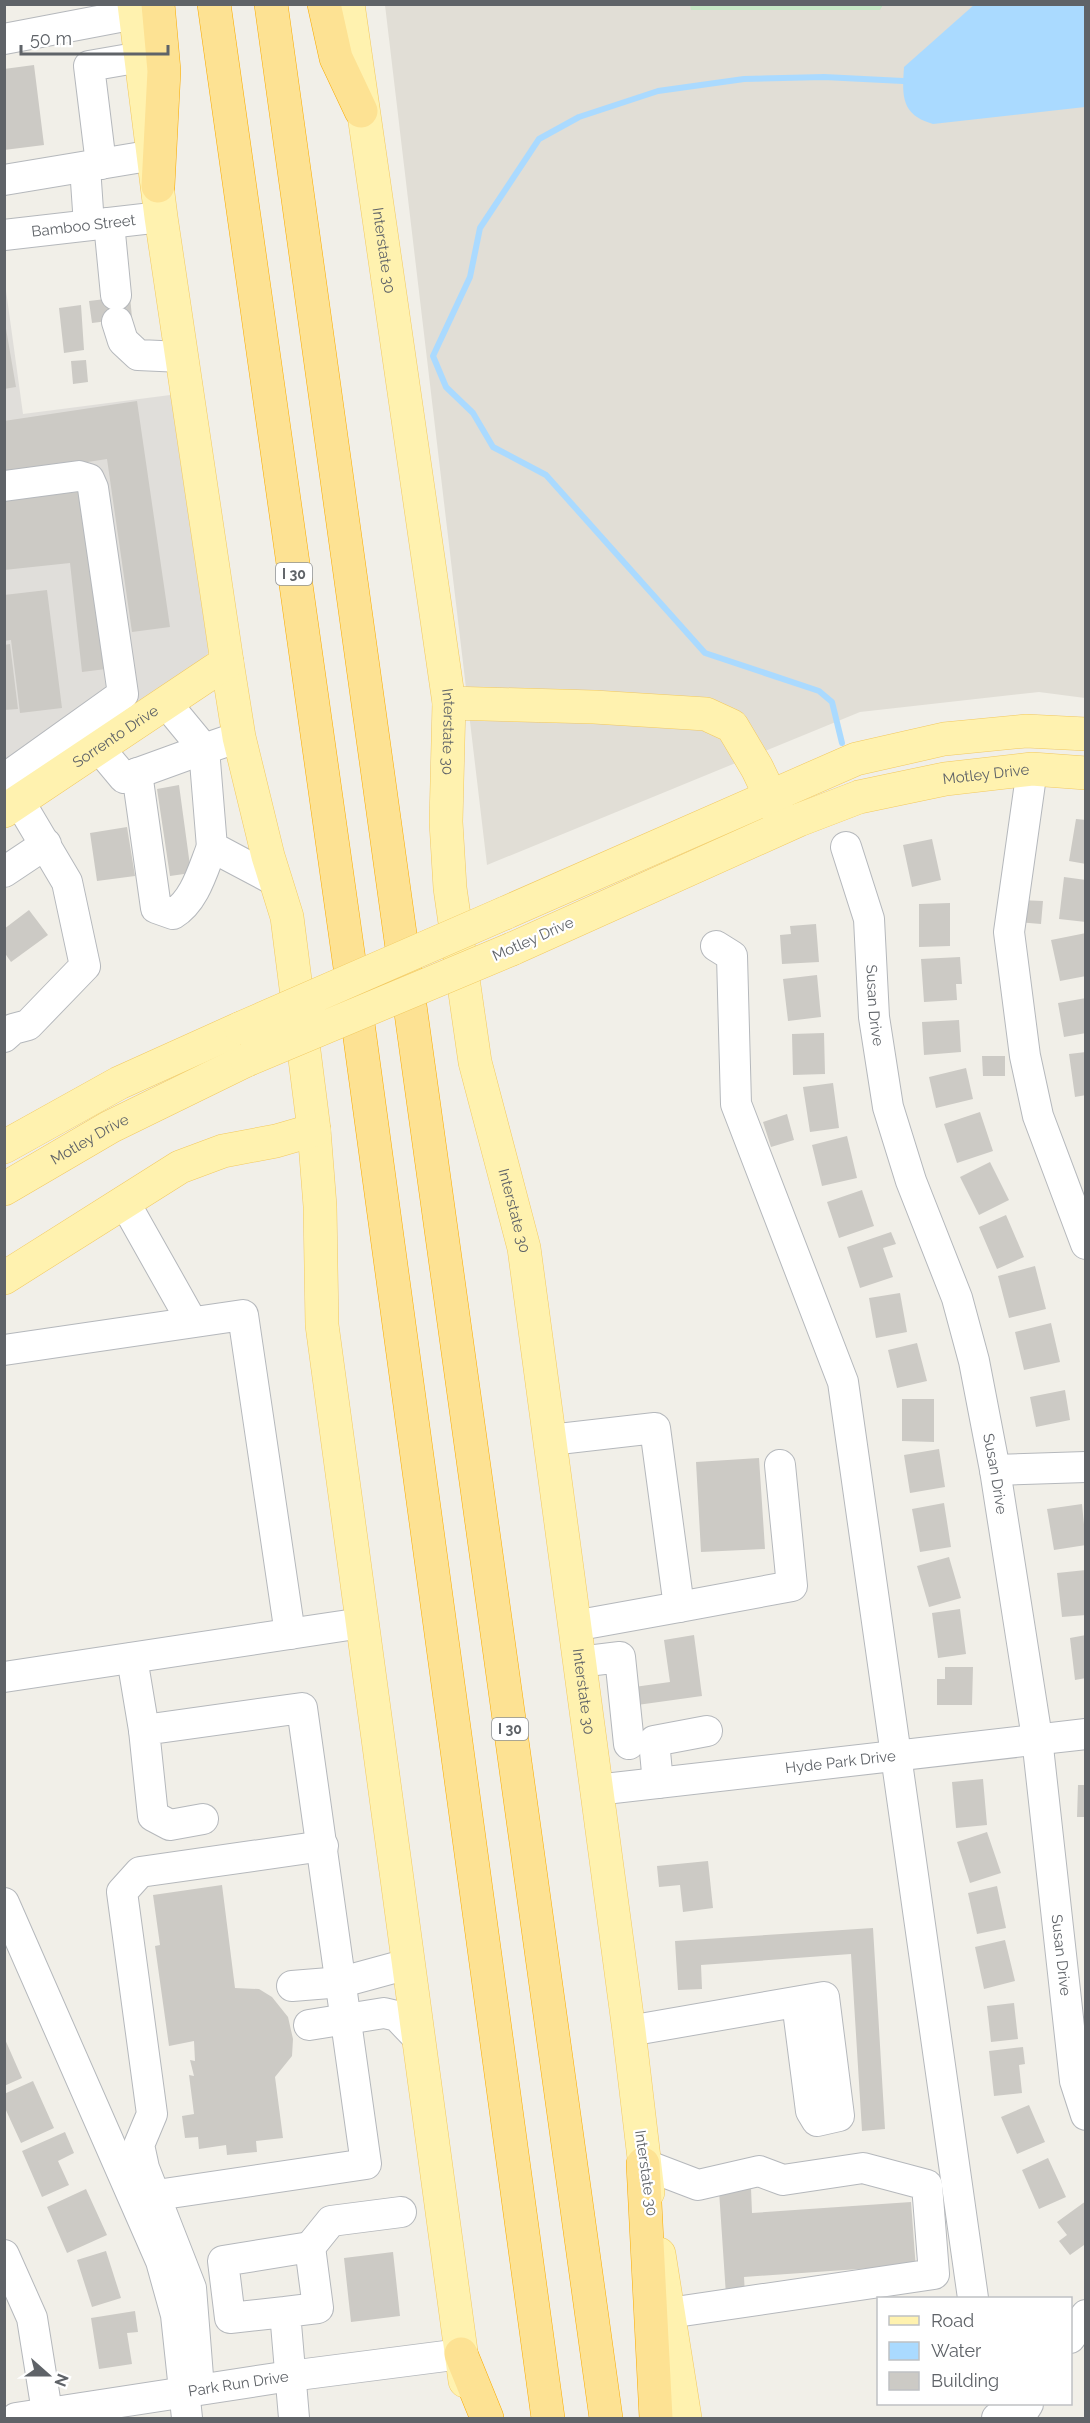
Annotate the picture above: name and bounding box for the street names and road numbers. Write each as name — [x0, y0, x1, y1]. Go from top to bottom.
street label: Interstate 30 — [369, 206, 399, 295]
street label: Bamboo Street — [30, 211, 136, 241]
road number: I 30 — [276, 563, 312, 585]
street label: Interstate 30 — [438, 687, 458, 775]
street label: Sorrento Drive — [69, 701, 162, 772]
street label: Motley Drive — [942, 760, 1030, 788]
street label: Motley Drive — [490, 913, 577, 965]
street label: Susan Drive — [862, 964, 887, 1047]
street label: Motley Drive — [47, 1110, 132, 1169]
street label: Interstate 30 — [494, 1167, 534, 1254]
street label: Susan Drive — [979, 1432, 1011, 1516]
street label: Interstate 30 — [569, 1647, 598, 1736]
road number: I 30 — [492, 1718, 528, 1740]
street label: Hyde Park Drive — [784, 1747, 897, 1777]
street label: Susan Drive — [1048, 1913, 1075, 1997]
street label: Interstate 30 — [631, 2129, 661, 2217]
street label: Park Run Drive — [187, 2367, 290, 2400]

